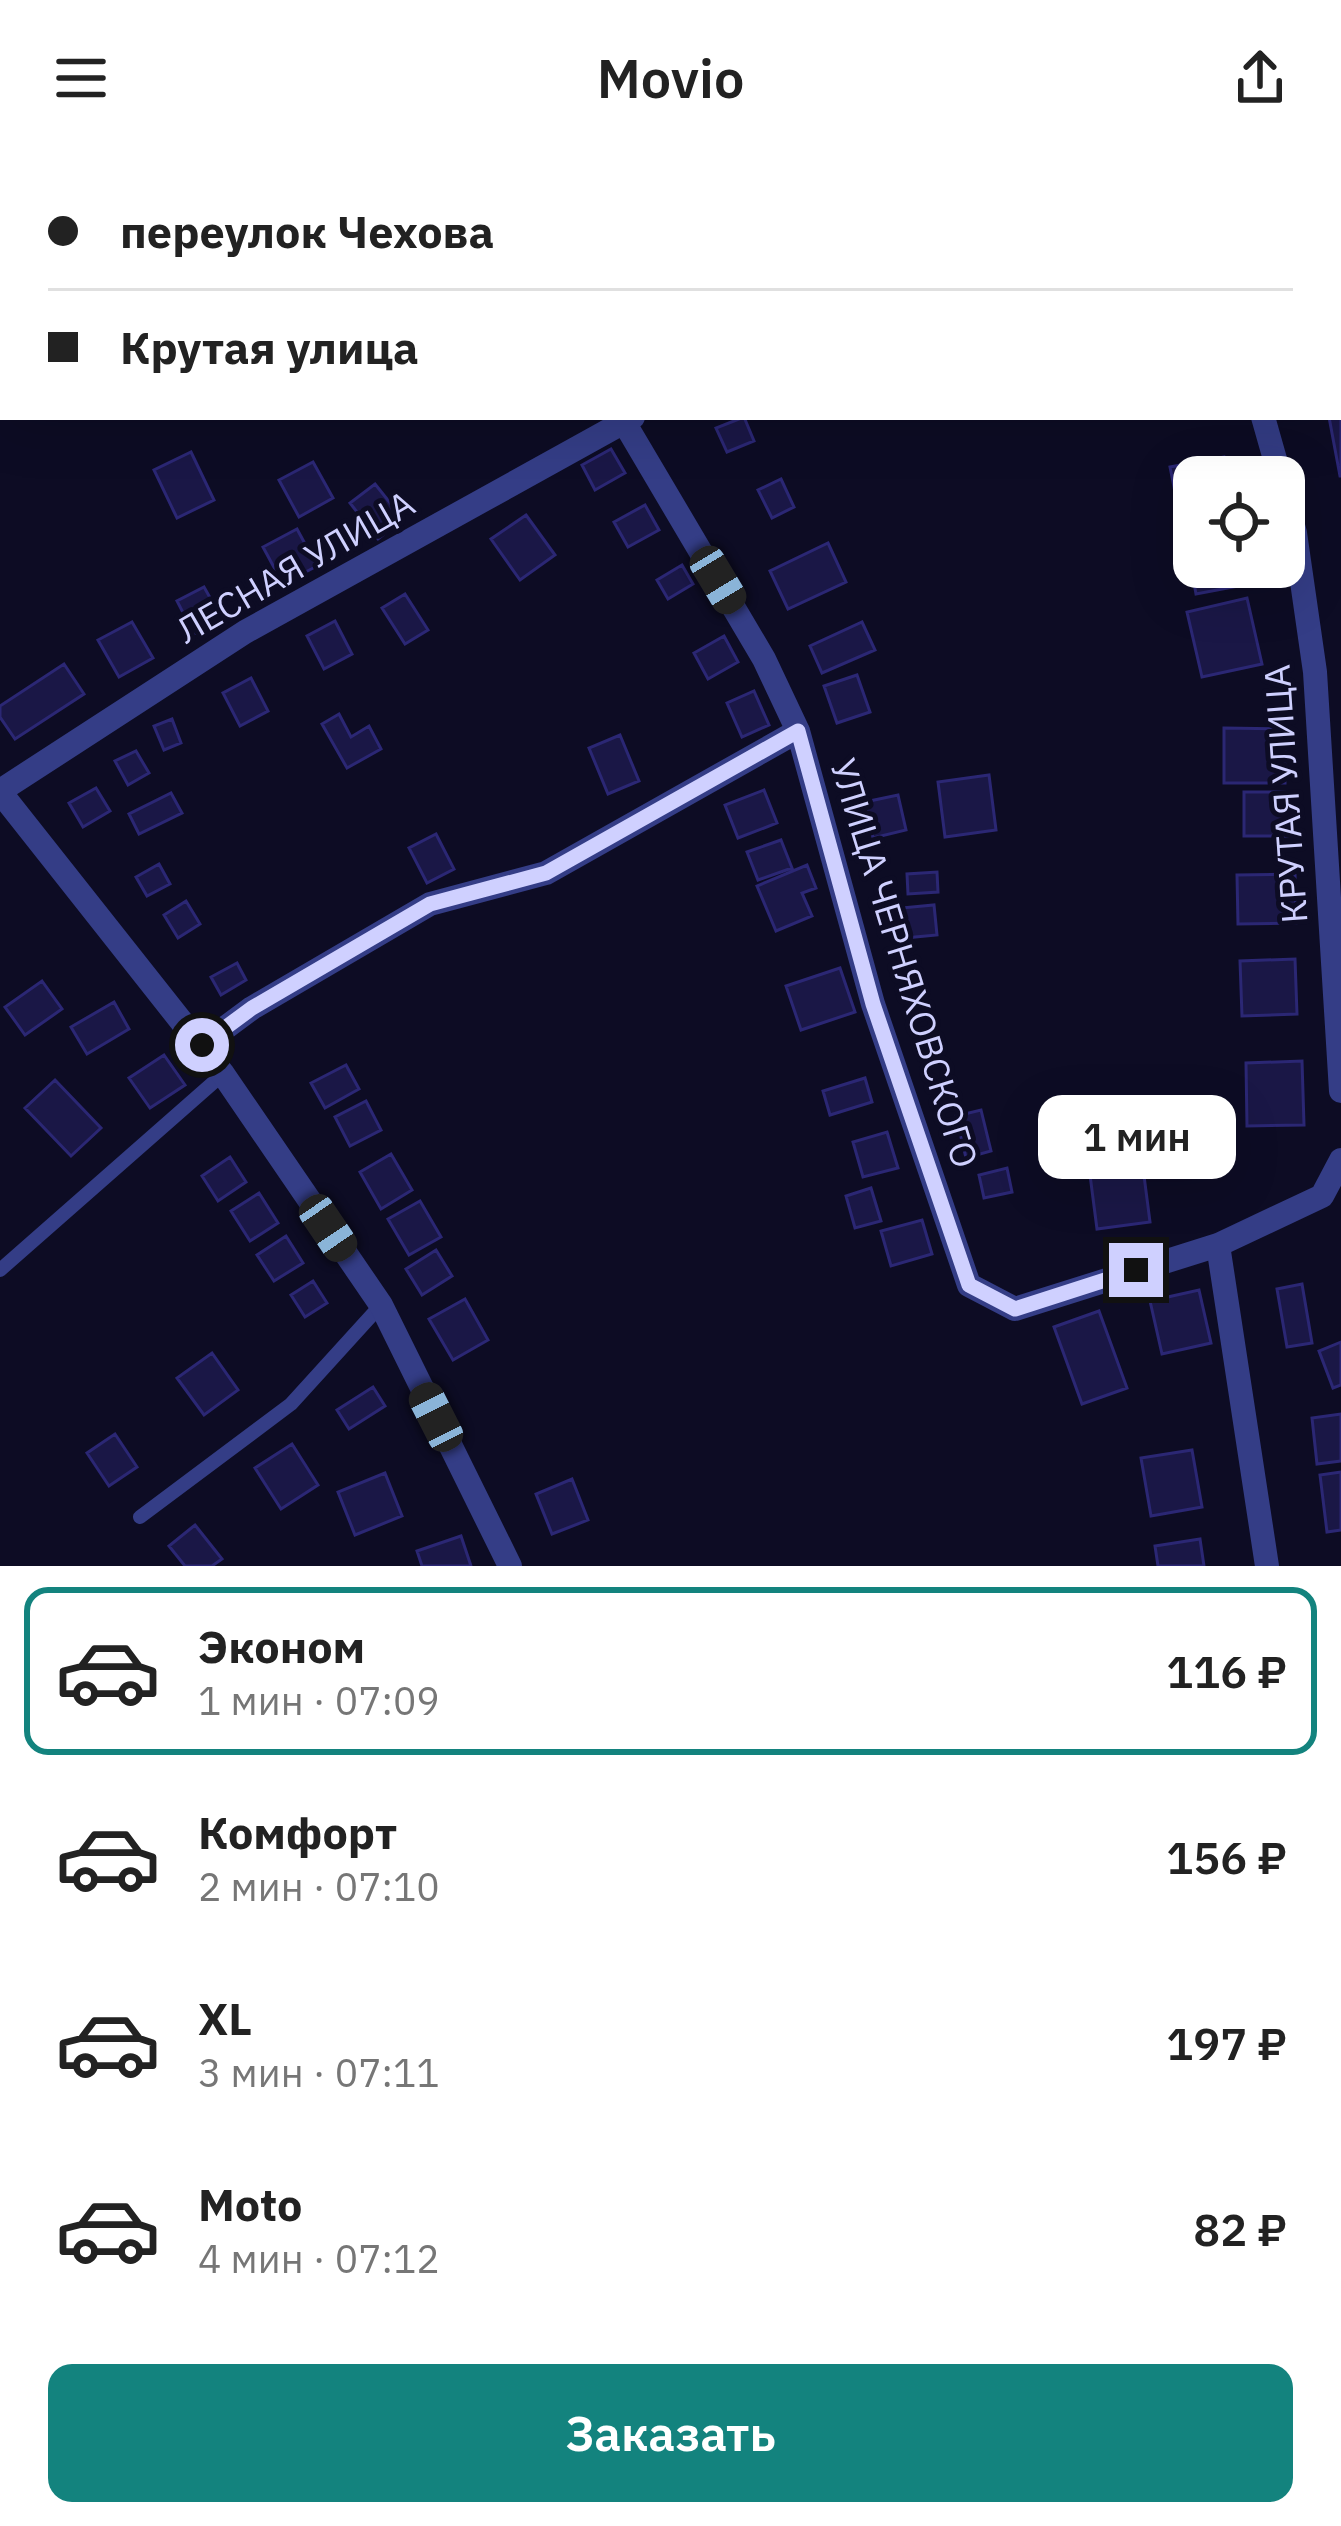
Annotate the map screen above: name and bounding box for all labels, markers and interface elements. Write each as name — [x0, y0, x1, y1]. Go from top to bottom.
text: Movio — [597, 43, 744, 113]
icon: menu — [48, 45, 114, 111]
icon: share — [1227, 45, 1293, 111]
text: переулок Чехова — [120, 202, 494, 260]
text: Крутая улица — [120, 318, 419, 376]
map controls — [1173, 456, 1305, 588]
button: locate — [1173, 456, 1305, 588]
street label: ЛЕСНАЯ УЛИЦА — [168, 479, 422, 653]
car — [684, 540, 752, 620]
street label: КРУТАЯ УЛИЦА — [1253, 663, 1317, 925]
street label: УЛИЦА ЧЕРНЯХОВСКОГО — [820, 753, 990, 1173]
route start — [175, 1018, 229, 1072]
callout: 1 мин — [1037, 1096, 1235, 1180]
text: 1 мин — [1083, 1111, 1191, 1162]
car — [293, 1188, 363, 1268]
route end — [1109, 1243, 1163, 1297]
car — [404, 1377, 468, 1457]
icon: car — [54, 1617, 162, 1725]
text: Эконом — [198, 1617, 365, 1675]
text: 116 ₽ — [1166, 1642, 1287, 1700]
text: 1 мин · 07:09 — [198, 1675, 440, 1726]
icon: car — [54, 1803, 162, 1911]
text: Комфорт — [198, 1803, 397, 1861]
text: 156 ₽ — [1166, 1828, 1287, 1886]
text: 2 мин · 07:10 — [198, 1861, 440, 1912]
icon: car — [54, 1989, 162, 2097]
text: XL — [198, 1989, 252, 2047]
text: 197 ₽ — [1166, 2014, 1287, 2072]
text: 3 мин · 07:11 — [198, 2047, 440, 2098]
icon: car — [54, 2175, 162, 2283]
text: Moto — [198, 2175, 302, 2233]
text: 82 ₽ — [1193, 2200, 1287, 2258]
text: 4 мин · 07:12 — [198, 2233, 440, 2284]
button: Заказать — [48, 2364, 1293, 2502]

